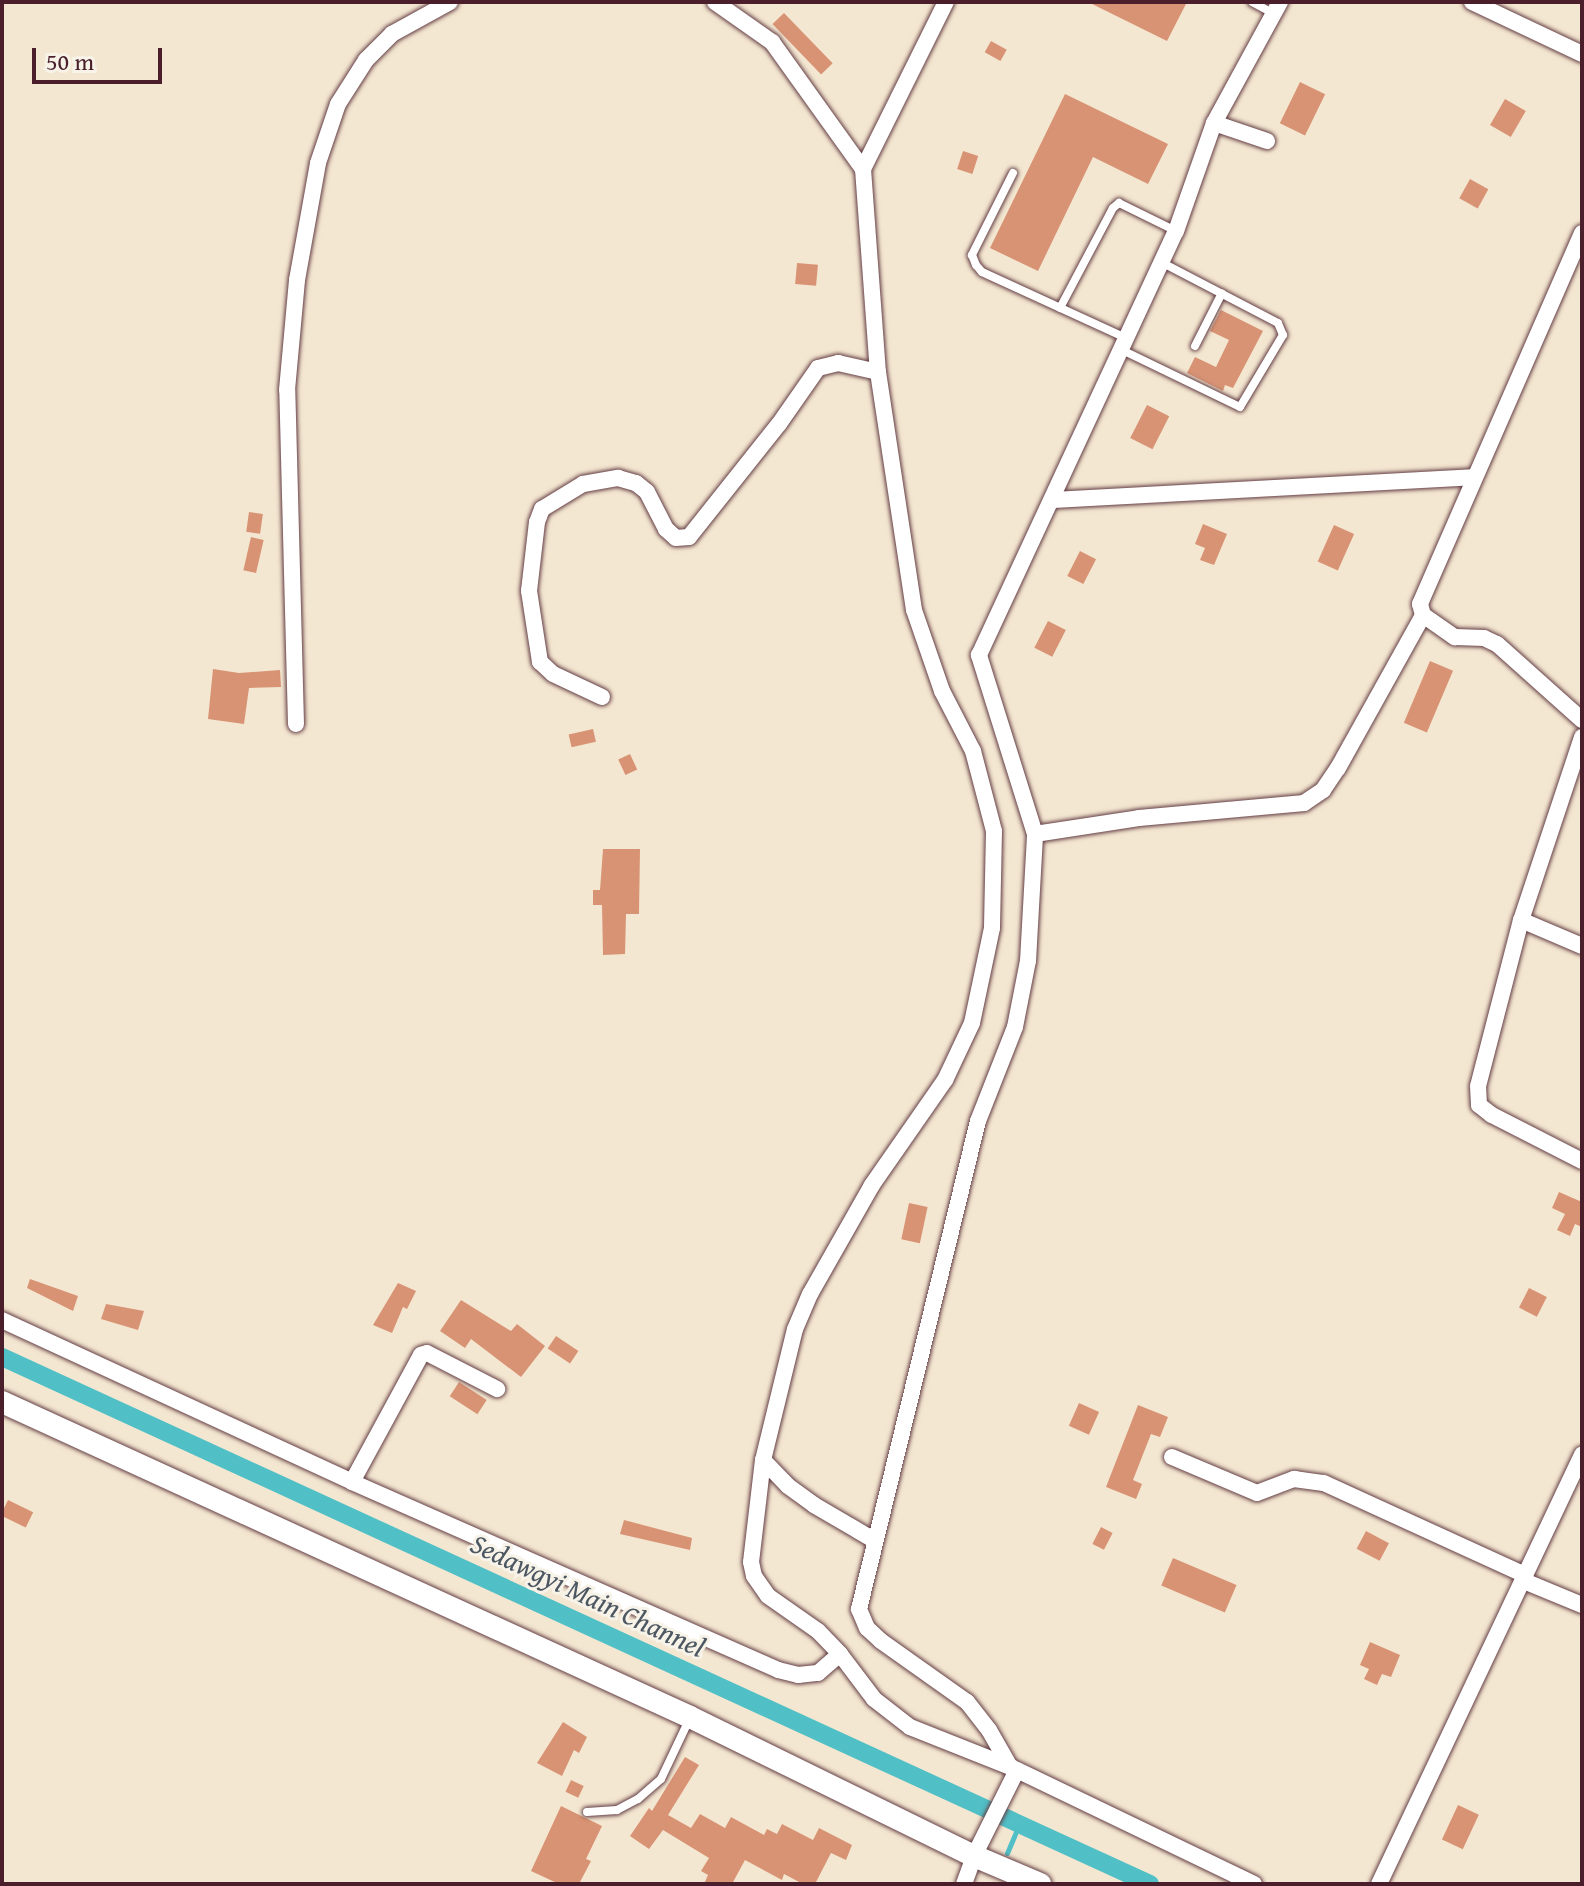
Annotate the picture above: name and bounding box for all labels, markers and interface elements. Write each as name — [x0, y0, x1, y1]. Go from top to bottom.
scale bar — [36, 32, 166, 82]
text: 50 m — [46, 44, 94, 79]
water label: Sedawgyi Main Channel — [466, 1526, 710, 1664]

